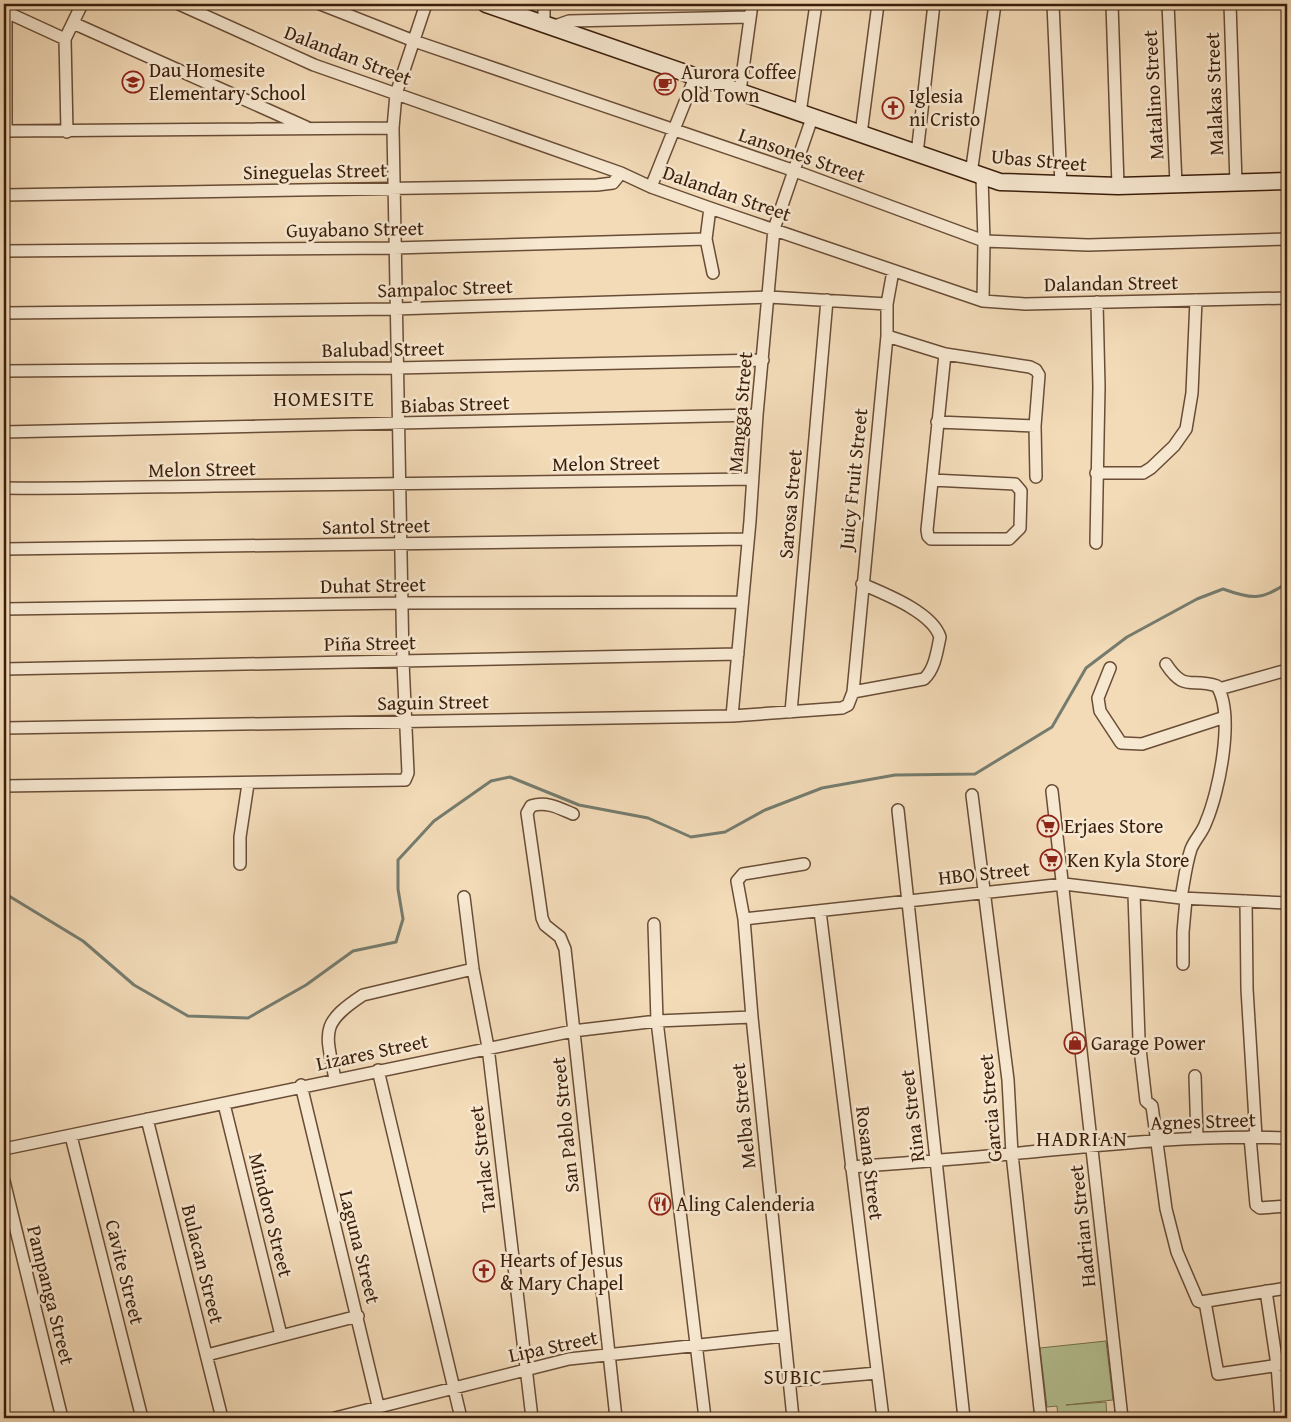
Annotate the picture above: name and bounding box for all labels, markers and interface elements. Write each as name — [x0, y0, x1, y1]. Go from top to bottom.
street label: Dalandan Street — [280, 17, 416, 92]
street label: Matalino Street — [1135, 29, 1170, 161]
street label: Malakas Street — [1197, 32, 1230, 156]
place label: Dau Homesite Elementary School — [149, 55, 306, 107]
place label: Aurora Coffee Old Town — [681, 57, 797, 109]
school or university icon: Dau Homesite Elementary School — [121, 70, 145, 94]
cafe icon: Aurora Coffee Old Town — [653, 72, 677, 96]
place label: Iglesia ni Cristo — [909, 81, 980, 133]
church icon: Iglesia ni Cristo — [881, 96, 905, 120]
street label: Lansones Street — [735, 119, 869, 190]
street label: Ubas Street — [990, 141, 1088, 178]
street label: Sineguelas Street — [243, 155, 387, 186]
street label: Dalandan Street — [659, 157, 795, 228]
street label: Guyabano Street — [286, 213, 424, 244]
street label: Dalandan Street — [1044, 267, 1178, 298]
street label: Sampaloc Street — [377, 271, 513, 304]
street label: Balubad Street — [321, 333, 445, 364]
street label: Mangga Street — [720, 350, 759, 474]
district label: HOMESITE — [273, 383, 375, 414]
street label: Biabas Street — [400, 387, 510, 420]
street label: Juicy Fruit Street — [830, 407, 874, 554]
street label: Melon Street — [552, 447, 660, 478]
street label: Sarosa Street — [770, 448, 809, 560]
street label: Melon Street — [148, 453, 256, 484]
street label: Santol Street — [322, 510, 430, 541]
street label: Duhat Street — [320, 569, 426, 600]
street label: Piña Street — [324, 627, 416, 658]
street label: Saguin Street — [377, 686, 489, 717]
place label: Erjaes Store — [1064, 811, 1163, 840]
supermarket icon: Erjaes Store — [1036, 814, 1060, 838]
place label: Ken Kyla Store — [1067, 845, 1189, 874]
supermarket icon: Ken Kyla Store — [1039, 848, 1063, 872]
street label: HBO Street — [937, 853, 1031, 892]
street label: Lizares Street — [313, 1025, 431, 1078]
place label: Garage Power — [1091, 1028, 1206, 1057]
shop icon: Garage Power — [1063, 1031, 1087, 1055]
street label: Garcia Street — [970, 1053, 1009, 1163]
street label: San Pablo Street — [543, 1056, 586, 1194]
street label: Melba Street — [723, 1062, 762, 1170]
street label: Rina Street — [891, 1068, 932, 1164]
street label: Tarlac Street — [461, 1104, 502, 1214]
street label: Rosana Street — [849, 1104, 892, 1222]
street label: Agnes Street — [1150, 1104, 1256, 1137]
district label: HADRIAN — [1036, 1123, 1128, 1154]
street label: Mindoro Street — [242, 1150, 301, 1280]
street label: Hadrian Street — [1061, 1163, 1102, 1289]
street label: Laguna Street — [332, 1187, 389, 1306]
place label: Aling Calenderia — [676, 1189, 815, 1218]
restaurant icon: Aling Calenderia — [648, 1192, 672, 1216]
street label: Bulacan Street — [175, 1201, 232, 1326]
street label: Cavite Street — [98, 1216, 153, 1327]
street label: Pampanga Street — [20, 1222, 83, 1367]
place label: Hearts of Jesus & Mary Chapel — [500, 1245, 624, 1297]
church icon: Hearts of Jesus & Mary Chapel — [472, 1259, 496, 1283]
street label: Lipa Street — [506, 1322, 600, 1369]
district label: SUBIC — [764, 1361, 822, 1392]

